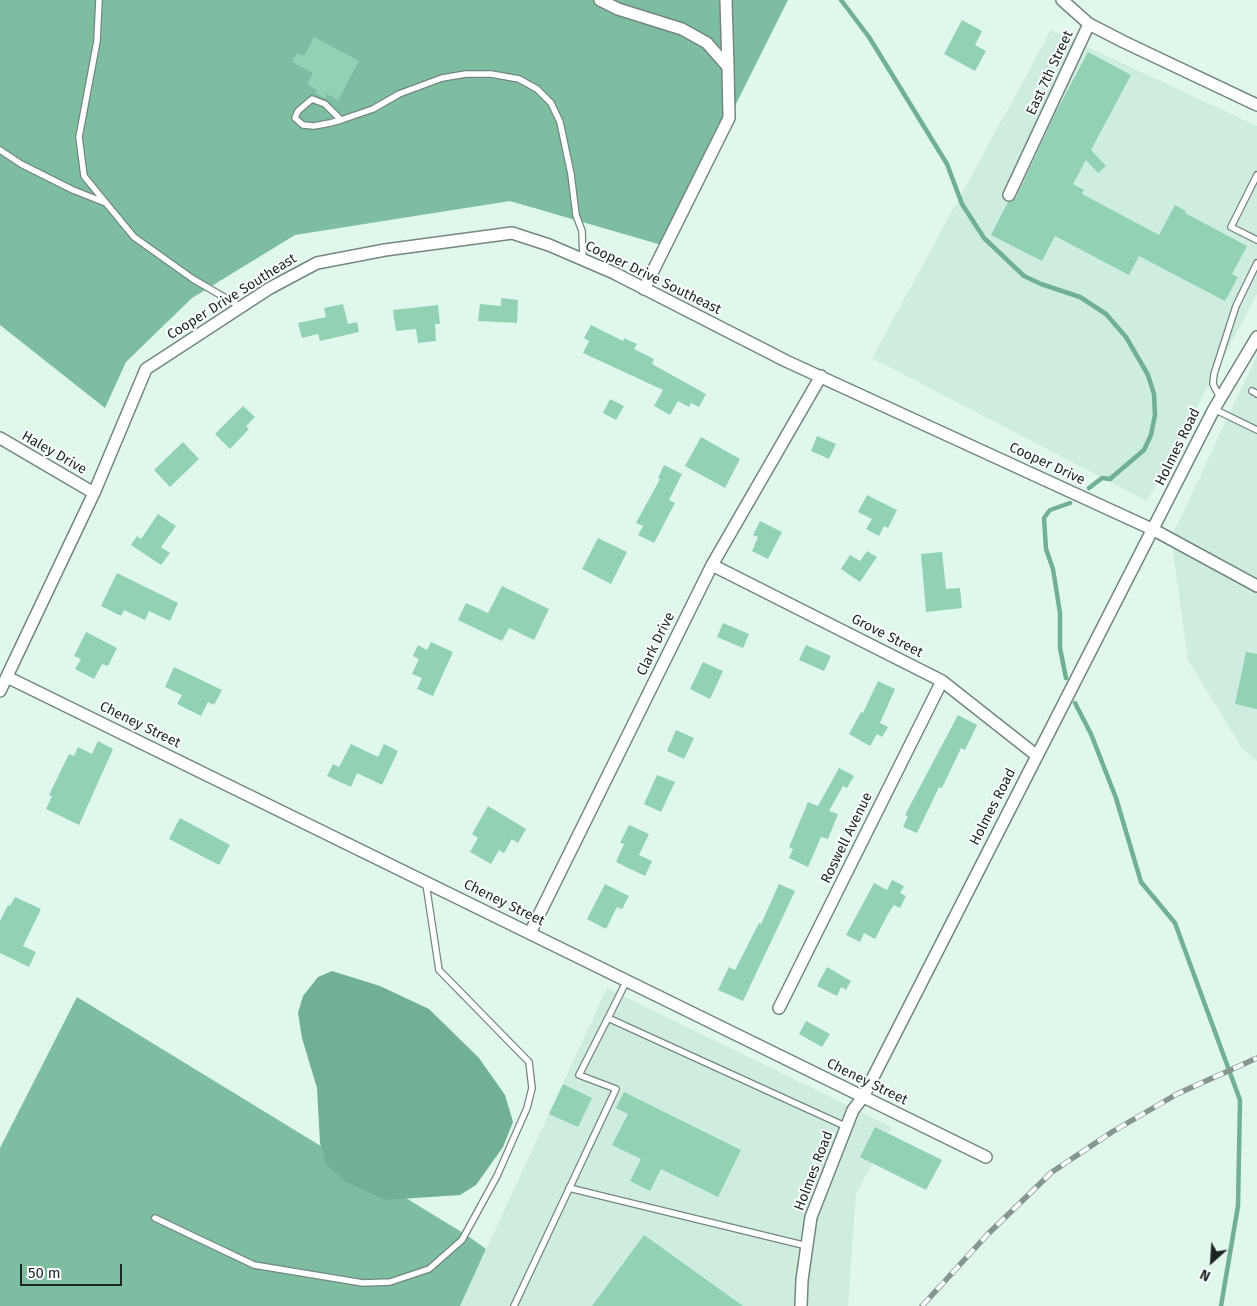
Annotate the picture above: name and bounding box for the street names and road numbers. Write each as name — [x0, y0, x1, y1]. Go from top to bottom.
street label: East 7th Street — [1023, 28, 1077, 118]
street label: Cooper Drive Southeast — [582, 238, 724, 318]
street label: Cooper Drive Southeast — [164, 250, 300, 344]
street label: Holmes Road — [1152, 406, 1204, 488]
street label: Haley Drive — [19, 428, 89, 478]
street label: Cooper Drive — [1006, 439, 1088, 489]
street label: Clark Drive — [633, 610, 679, 678]
street label: Grove Street — [848, 611, 926, 661]
street label: Cheney Street — [97, 698, 183, 752]
street label: Holmes Road — [966, 766, 1020, 848]
street label: Roswell Avenue — [818, 790, 876, 886]
street label: Cheney Street — [461, 876, 547, 930]
street label: Cheney Street — [824, 1055, 910, 1109]
street label: Holmes Road — [791, 1129, 837, 1213]

